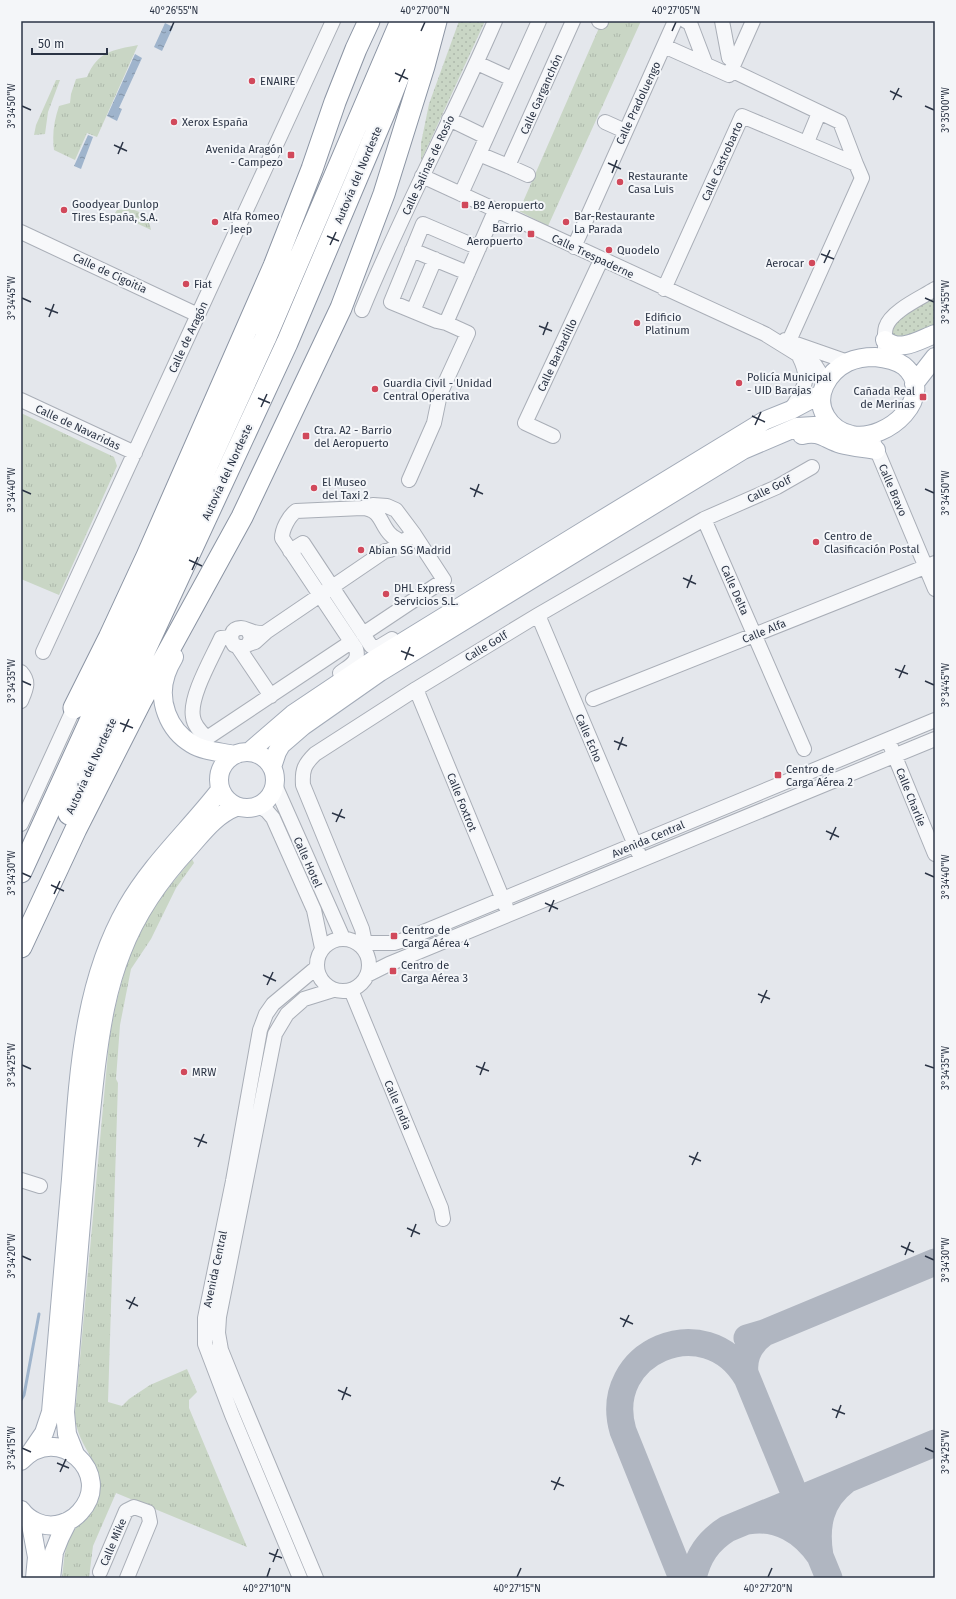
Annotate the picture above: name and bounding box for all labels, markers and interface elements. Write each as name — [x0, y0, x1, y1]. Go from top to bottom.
text: 40°26'55"N — [150, 5, 198, 17]
text: 40°27'00"N — [400, 5, 450, 17]
text: 40°27'05"N — [652, 5, 700, 17]
scale bar — [32, 30, 107, 56]
text: 50 m — [38, 37, 64, 51]
street label: Calle Garganchón — [518, 52, 565, 136]
street label: Calle Pradoluengo — [613, 60, 663, 147]
place label: ENAIRE — [260, 75, 296, 88]
marker: ENAIRE — [247, 76, 257, 86]
text: 3°34'50"W — [6, 83, 18, 128]
text: 3°35'00"W — [940, 87, 952, 133]
street label: Calle Salinas de Rosío — [400, 113, 457, 217]
place label: Xerox España — [182, 116, 248, 129]
marker: Xerox España — [169, 117, 179, 127]
street label: Calle Castrobarto — [699, 120, 746, 203]
street label: Autovía del Nordeste — [332, 125, 385, 226]
place label: Avenida Aragón - Campezo — [206, 143, 283, 169]
marker: Avenida Aragón - Campezo — [286, 150, 296, 160]
place label: Restaurante Casa Luis — [628, 170, 688, 196]
marker: Restaurante Casa Luis — [615, 177, 625, 187]
place label: Goodyear Dunlop Tires España, S.A. — [72, 198, 159, 224]
place label: Bº Aeropuerto — [473, 199, 544, 212]
marker: Bº Aeropuerto — [460, 200, 470, 210]
marker: Goodyear Dunlop Tires España, S.A. — [59, 205, 69, 215]
place label: Alfa Romeo - Jeep — [223, 210, 280, 236]
place label: Bar-Restaurante La Parada — [574, 210, 655, 236]
marker: Alfa Romeo - Jeep — [210, 217, 220, 227]
marker: Bar-Restaurante La Parada — [561, 217, 571, 227]
place label: Barrio Aeropuerto — [467, 222, 523, 248]
marker: Barrio Aeropuerto — [526, 229, 536, 239]
street label: Calle Trespaderne — [550, 232, 636, 281]
place label: Quodelo — [617, 244, 660, 257]
marker: Quodelo — [604, 245, 614, 255]
street label: Calle de Cigoitia — [71, 251, 149, 296]
place label: Aerocar — [766, 257, 805, 270]
marker: Aerocar — [807, 258, 817, 268]
text: 3°34'45"W — [6, 275, 18, 320]
place label: Fiat — [194, 278, 212, 291]
marker: Fiat — [181, 279, 191, 289]
text: 3°34'55"W — [940, 279, 952, 324]
street label: Calle de Aragón — [166, 299, 211, 375]
place label: Edificio Platinum — [645, 311, 690, 337]
street label: Calle Barbadillo — [535, 317, 580, 394]
marker: Edificio Platinum — [632, 318, 642, 328]
place label: Policía Municipal - UID Barajas — [747, 371, 831, 397]
place label: Guardia Civil - Unidad Central Operativa — [383, 377, 492, 403]
marker: Policía Municipal - UID Barajas — [734, 378, 744, 388]
marker: Guardia Civil - Unidad Central Operativa — [370, 384, 380, 394]
place label: Cañada Real de Merinas — [854, 385, 915, 411]
marker: Cañada Real de Merinas — [918, 392, 928, 402]
street label: Calle de Navaridas — [33, 402, 122, 453]
street label: Autovía del Nordeste — [200, 422, 255, 522]
place label: Ctra. A2 - Barrio del Aeropuerto — [314, 424, 392, 450]
marker: Ctra. A2 - Barrio del Aeropuerto — [301, 431, 311, 441]
street label: Calle Bravo — [876, 462, 909, 518]
text: 3°34'40"W — [6, 467, 18, 512]
text: 3°34'50"W — [940, 470, 952, 515]
street label: Calle Golf — [745, 473, 795, 506]
place label: El Museo del Taxi 2 — [322, 476, 369, 502]
marker: El Museo del Taxi 2 — [309, 483, 319, 493]
place label: Centro de Clasificación Postal — [824, 530, 920, 556]
marker: Centro de Clasificación Postal — [811, 537, 821, 547]
place label: Abian SG Madrid — [369, 544, 451, 557]
marker: Abian SG Madrid — [356, 545, 366, 555]
street label: Calle Delta — [718, 563, 751, 617]
place label: DHL Express Servicios S.L. — [394, 582, 459, 608]
marker: DHL Express Servicios S.L. — [381, 589, 391, 599]
street label: Calle Alfa — [740, 617, 788, 646]
street label: Calle Golf — [463, 628, 511, 664]
text: 3°34'35"W — [6, 658, 18, 703]
text: 3°34'45"W — [940, 662, 952, 707]
street label: Calle Echo — [573, 712, 604, 764]
street label: Autovía del Nordeste — [64, 716, 119, 816]
place label: Centro de Carga Aérea 2 — [786, 763, 853, 789]
street label: Calle Charlie — [893, 766, 928, 828]
marker: Centro de Carga Aérea 2 — [773, 770, 783, 780]
street label: Calle Foxtrot — [444, 771, 479, 833]
street label: Avenida Central — [610, 818, 687, 861]
street label: Calle Hotel — [291, 835, 324, 890]
text: 3°34'30"W — [6, 850, 18, 895]
text: 3°34'40"W — [940, 854, 952, 899]
place label: Centro de Carga Aérea 4 — [402, 924, 470, 950]
marker: Centro de Carga Aérea 4 — [389, 931, 399, 941]
place label: Centro de Carga Aérea 3 — [401, 959, 468, 985]
marker: Centro de Carga Aérea 3 — [388, 966, 398, 976]
text: 3°34'25"W — [6, 1042, 18, 1087]
text: 3°34'35"W — [940, 1045, 952, 1090]
place label: MRW — [192, 1066, 216, 1079]
marker: MRW — [179, 1067, 189, 1077]
street label: Calle India — [381, 1078, 414, 1132]
street label: Avenida Central — [201, 1230, 230, 1309]
text: 3°34'20"W — [6, 1233, 18, 1278]
text: 3°34'30"W — [940, 1237, 952, 1282]
text: 3°34'15"W — [6, 1426, 18, 1470]
text: 3°34'25"W — [940, 1429, 952, 1474]
street label: Calle Mike — [98, 1516, 129, 1568]
text: 40°27'10"N — [243, 1583, 291, 1595]
text: 40°27'15"N — [493, 1583, 541, 1595]
text: 40°27'20"N — [744, 1583, 792, 1595]

